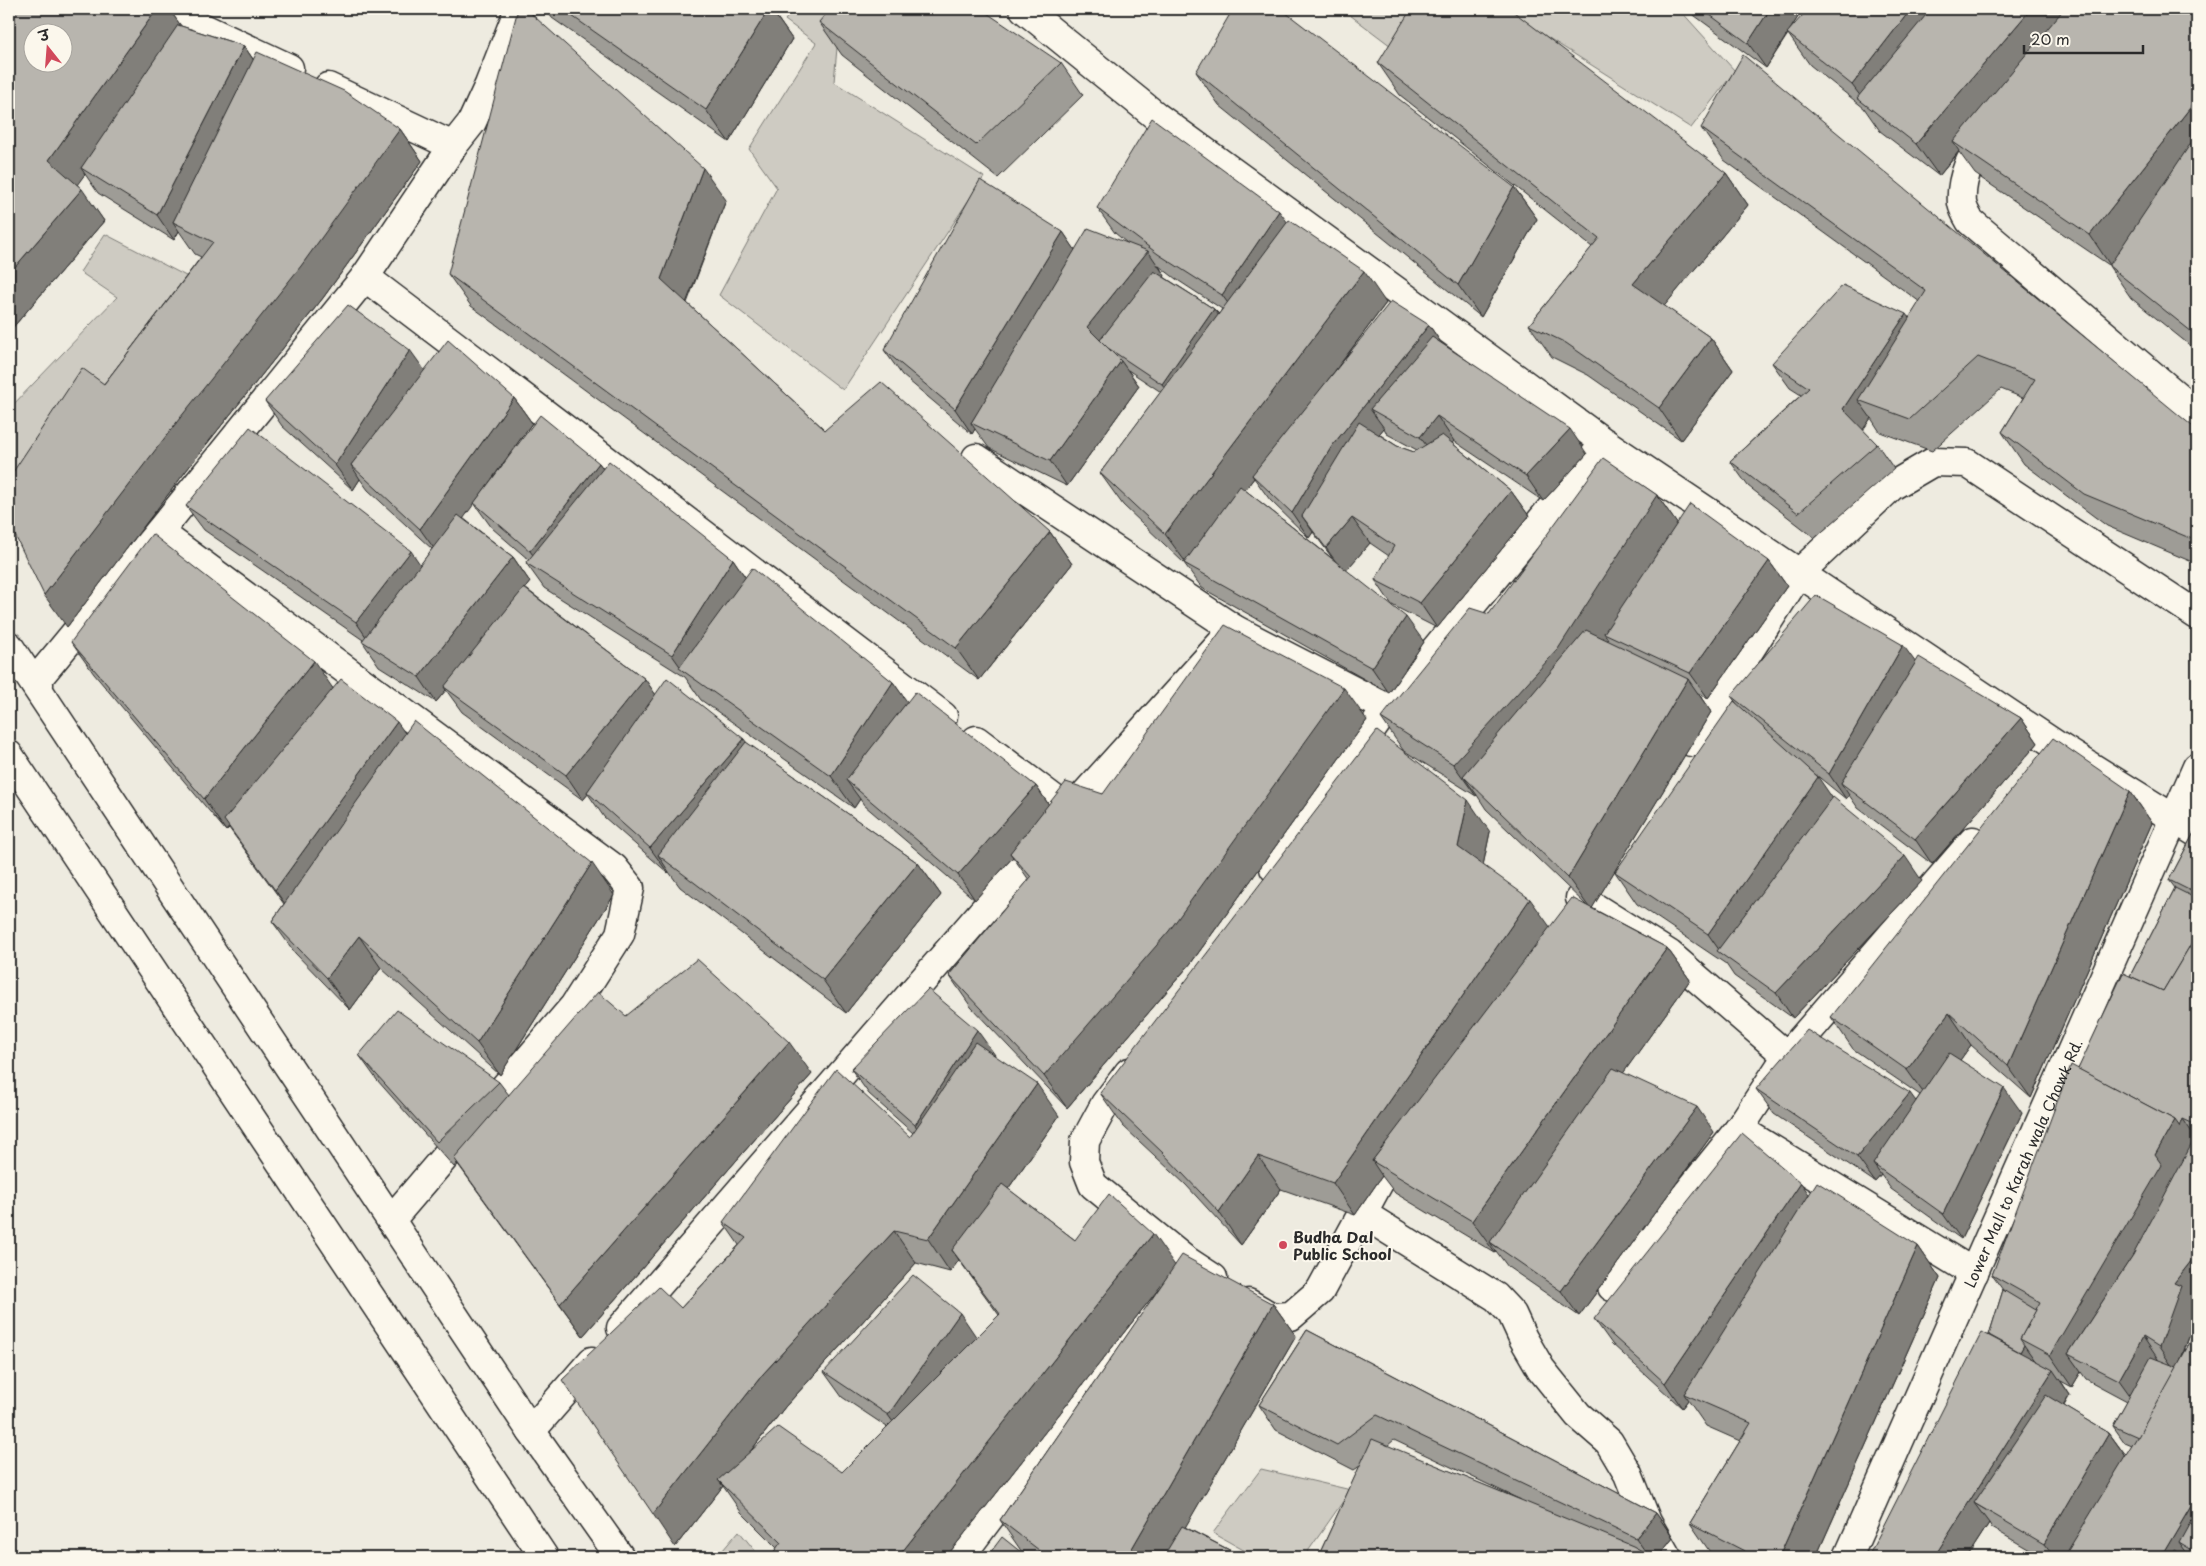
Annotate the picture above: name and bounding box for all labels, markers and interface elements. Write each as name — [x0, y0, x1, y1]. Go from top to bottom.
north arrow — [22, 22, 72, 72]
scale bar — [2024, 22, 2142, 54]
text: उ — [35, 23, 53, 47]
text: 20 m — [2031, 27, 2070, 50]
street label: Lower Mall to Karah wala Chowk Rd. — [1957, 1035, 2087, 1291]
place label: Budha Dal Public School — [1293, 1225, 1392, 1265]
marker: Budha Dal Public School — [1277, 1239, 1289, 1251]

